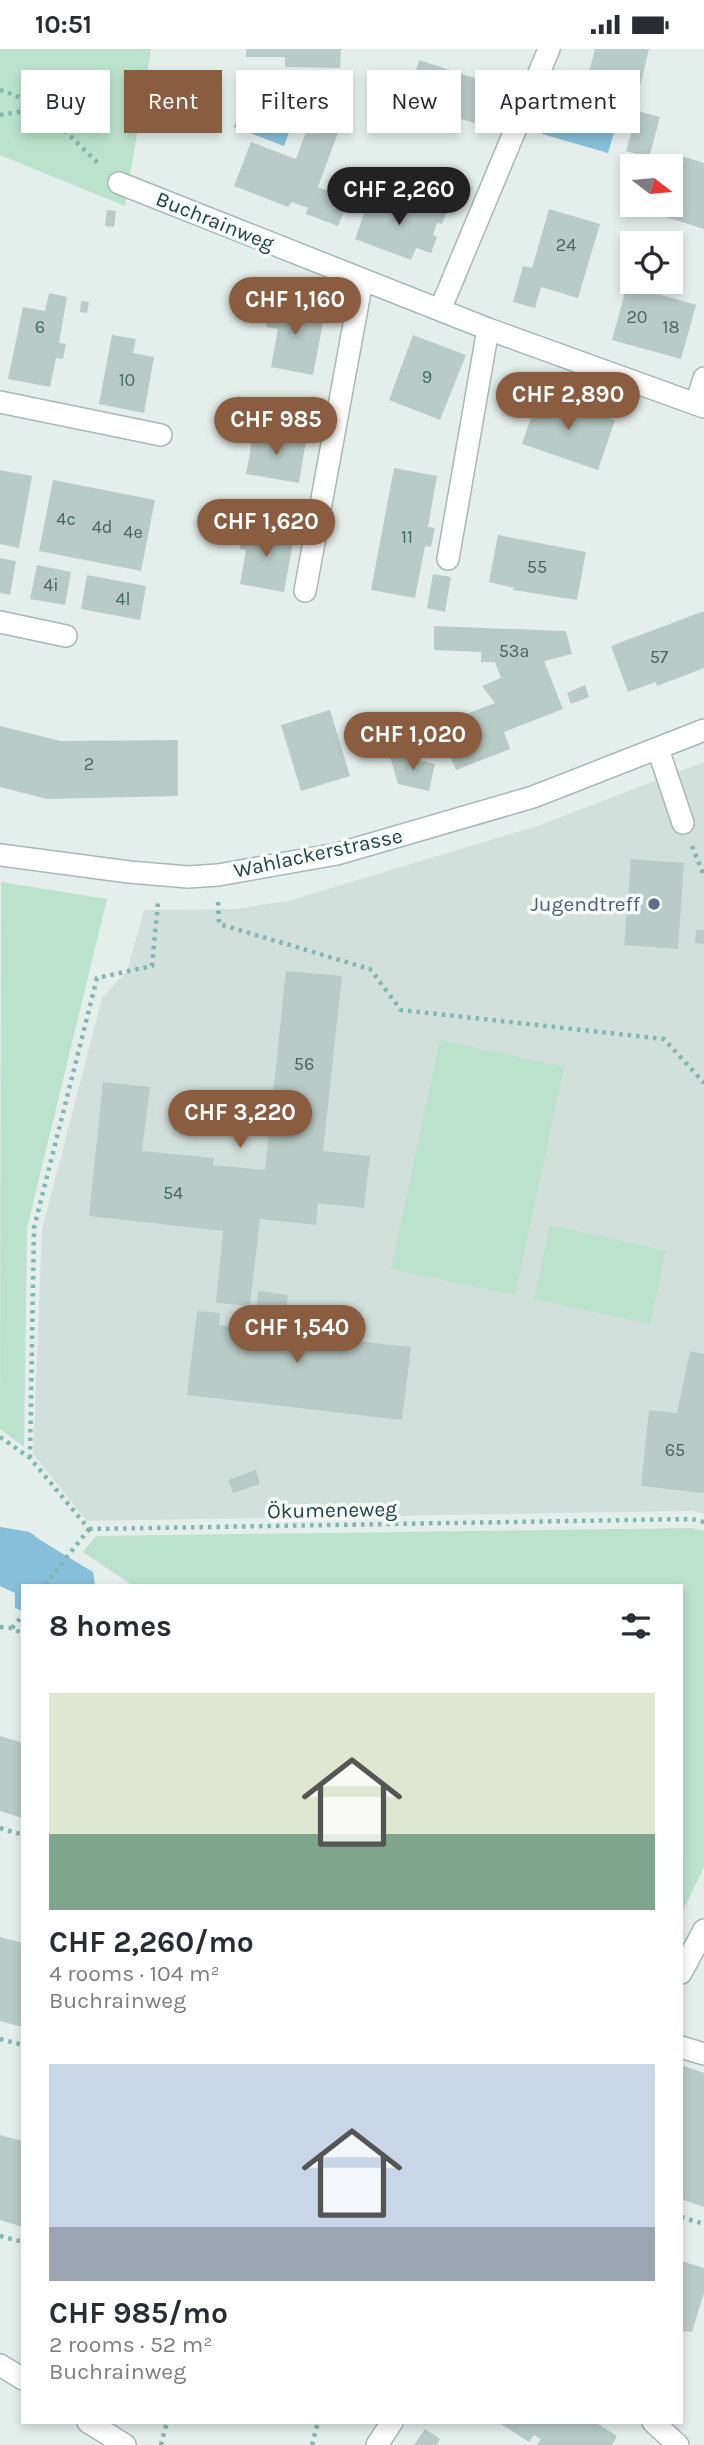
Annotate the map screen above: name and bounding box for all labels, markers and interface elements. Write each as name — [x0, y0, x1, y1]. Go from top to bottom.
text: 10:51 — [35, 9, 92, 40]
chip: Buy — [21, 70, 110, 133]
chip: Rent — [124, 70, 222, 133]
chip: Filters — [236, 70, 353, 133]
chip: New — [367, 70, 461, 133]
chip: Apartment — [475, 70, 640, 133]
north arrow — [620, 154, 682, 217]
map controls — [620, 154, 683, 294]
pin: CHF 2,260 — [319, 167, 479, 227]
text: CHF 2,260 — [343, 176, 455, 203]
street label: Buchrainweg — [152, 186, 278, 256]
button: locate — [620, 231, 683, 294]
house number: 24 — [556, 234, 576, 256]
pin: CHF 1,160 — [215, 278, 375, 337]
text: CHF 1,160 — [245, 286, 345, 313]
house number: 20 — [626, 306, 648, 328]
house number: 6 — [35, 316, 45, 338]
house number: 18 — [662, 316, 680, 338]
house number: 9 — [422, 366, 432, 388]
house number: 10 — [119, 369, 135, 391]
pin: CHF 2,890 — [488, 373, 648, 432]
text: CHF 2,890 — [512, 381, 624, 408]
pin: CHF 985 — [211, 397, 341, 457]
text: CHF 985 — [230, 406, 322, 433]
pin: CHF 1,620 — [186, 499, 346, 559]
house number: 4c — [56, 508, 76, 530]
text: CHF 1,620 — [213, 508, 319, 535]
house number: 4d — [92, 516, 112, 538]
house number: 4e — [123, 521, 143, 543]
house number: 11 — [401, 526, 413, 548]
house number: 55 — [527, 556, 547, 578]
house number: 4i — [43, 574, 59, 596]
house number: 4l — [115, 588, 131, 610]
house number: 53a — [499, 640, 529, 662]
house number: 57 — [650, 646, 669, 668]
pin: CHF 1,020 — [333, 713, 493, 772]
text: CHF 1,020 — [360, 721, 466, 748]
house number: 2 — [84, 753, 94, 775]
street label: Wahlackerstrasse — [231, 823, 405, 883]
place label: Jugendtreff — [530, 892, 641, 916]
marker: Jugendtreff — [646, 896, 662, 912]
house number: 56 — [294, 1053, 314, 1075]
pin: CHF 3,220 — [160, 1091, 320, 1150]
text: CHF 3,220 — [184, 1099, 296, 1126]
house number: 54 — [163, 1182, 183, 1204]
pin: CHF 1,540 — [217, 1305, 377, 1365]
text: CHF 1,540 — [245, 1314, 349, 1341]
house number: 65 — [665, 1439, 685, 1461]
street label: Ökumeneweg — [267, 1497, 397, 1523]
icon: filters — [617, 1607, 655, 1645]
text: 8 homes — [49, 1608, 172, 1644]
icon: home — [289, 1739, 415, 1865]
text: CHF 2,260/mo — [49, 1924, 254, 1960]
text: 4 rooms · 104 m² — [49, 1960, 220, 1987]
text: Buchrainweg — [49, 1987, 186, 2014]
icon: home — [289, 2110, 415, 2236]
text: CHF 985/mo — [49, 2295, 228, 2331]
text: 2 rooms · 52 m² — [49, 2331, 212, 2358]
text: Buchrainweg — [49, 2358, 186, 2385]

